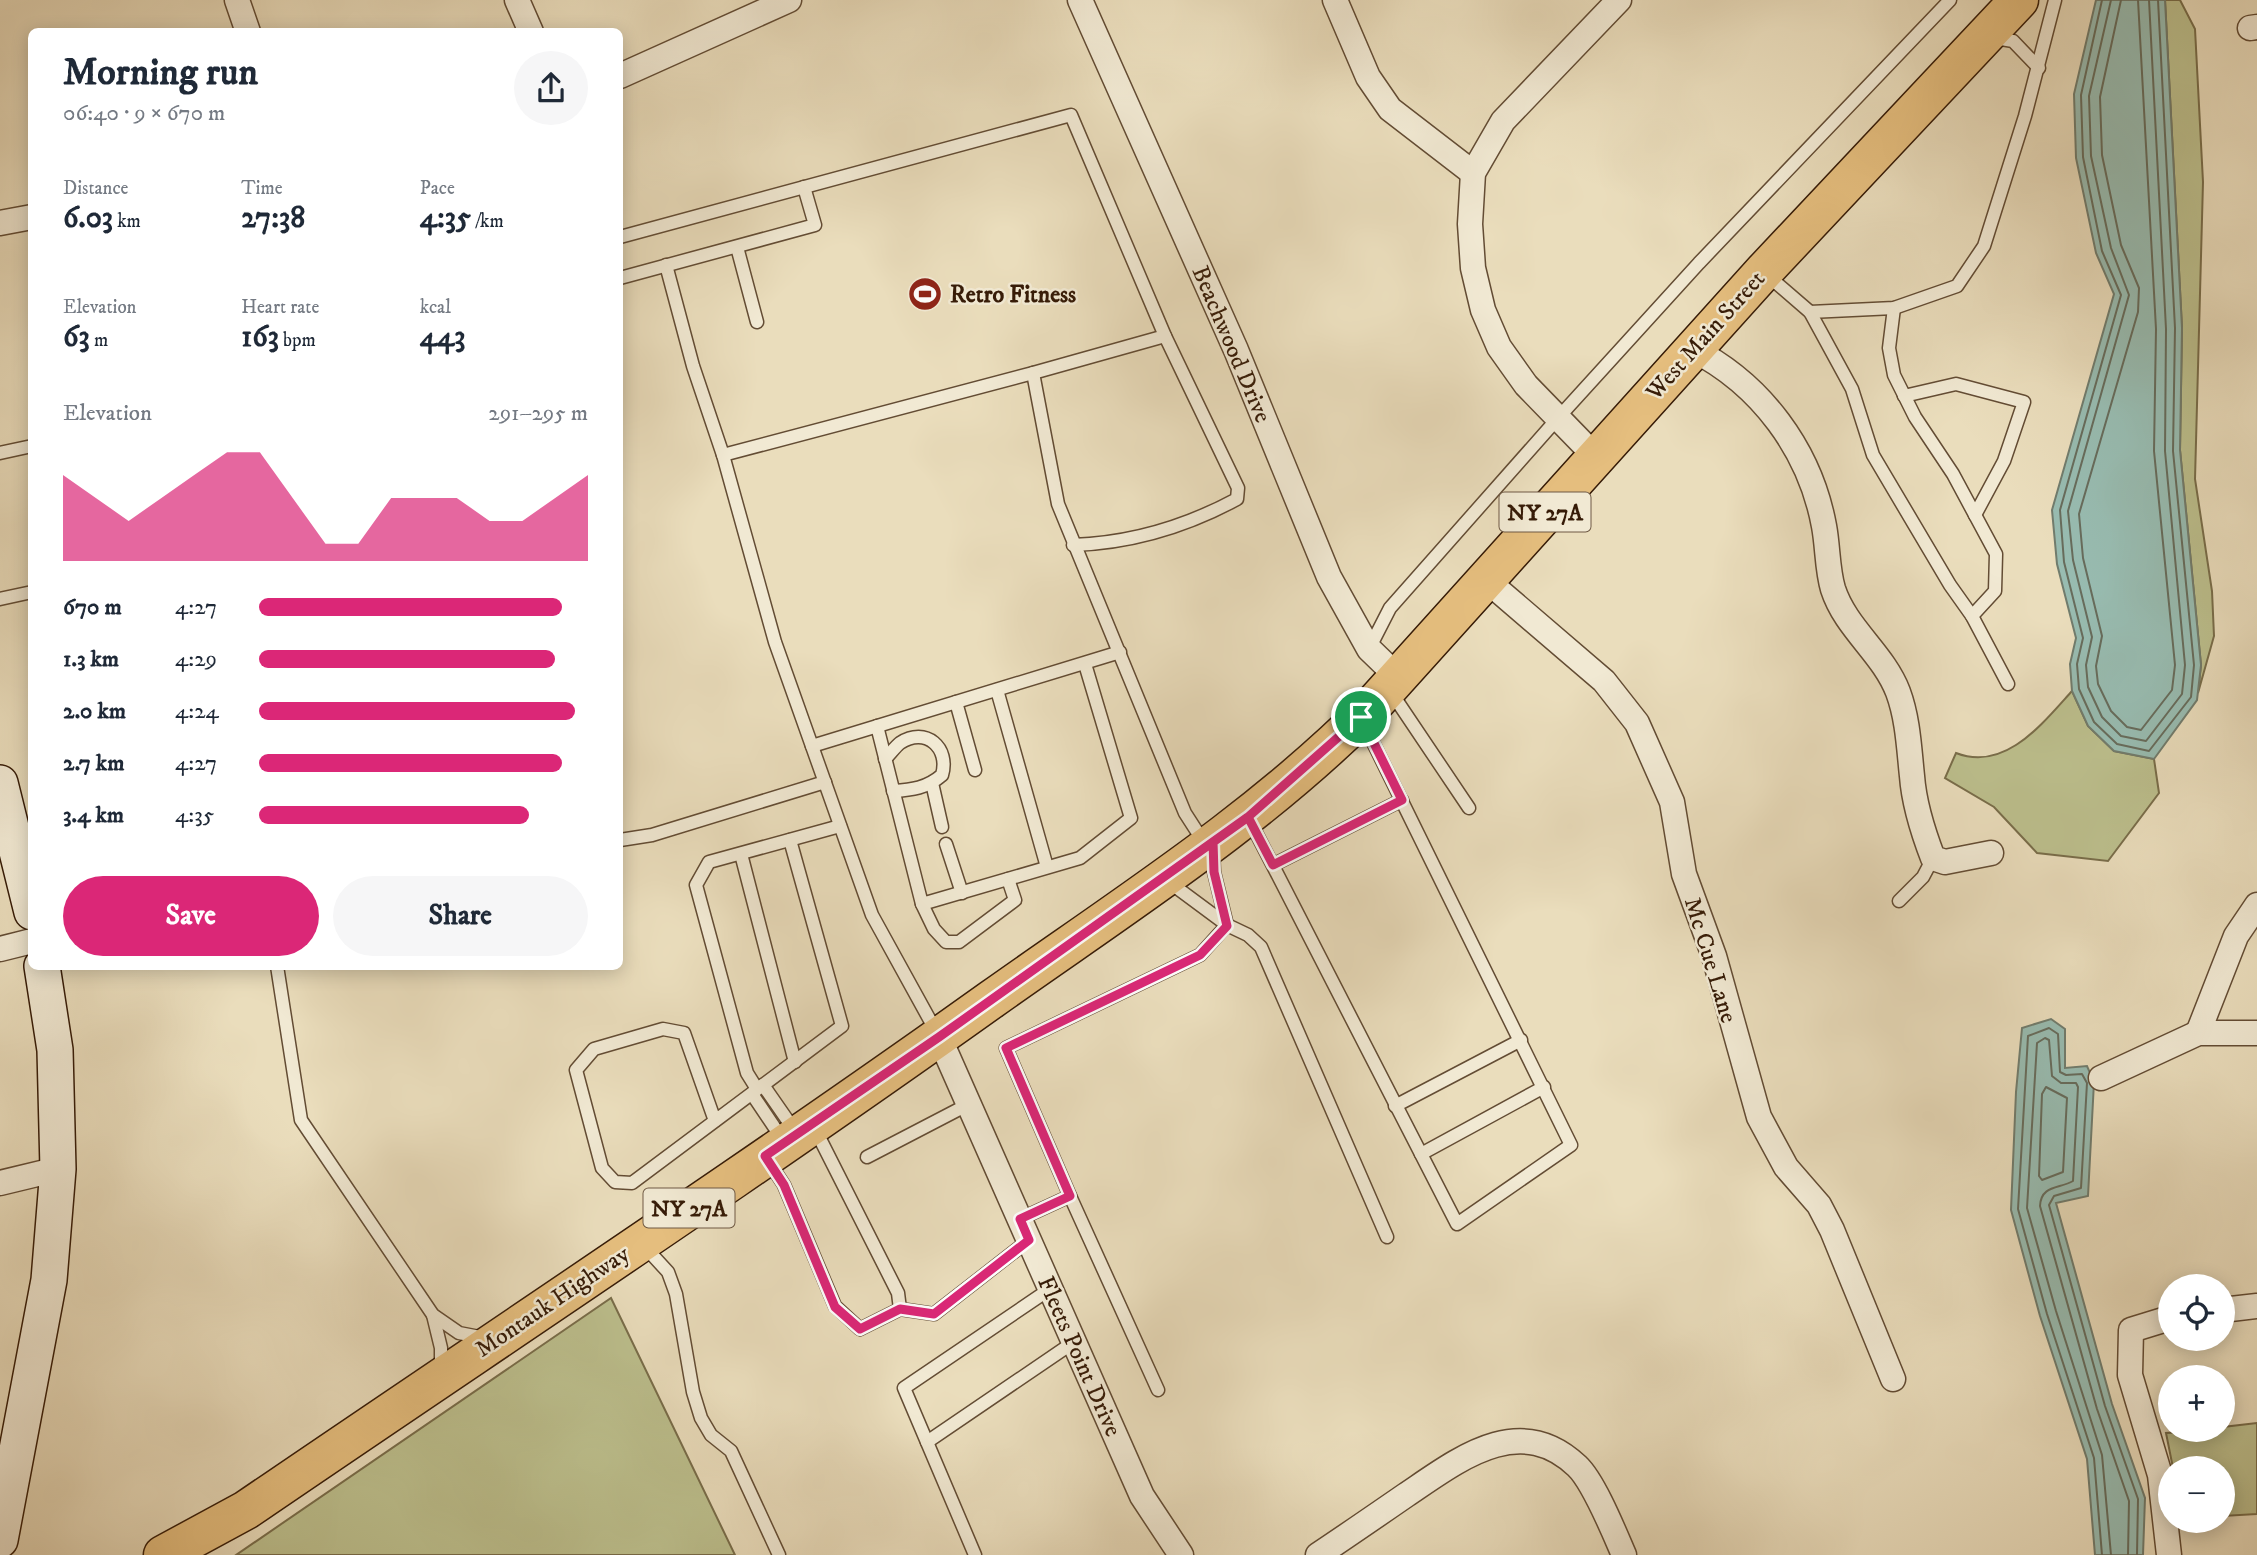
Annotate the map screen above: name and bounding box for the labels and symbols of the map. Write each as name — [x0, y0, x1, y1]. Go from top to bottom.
street label: Beachwood Drive — [1185, 262, 1278, 427]
street label: West Main Street — [1639, 264, 1772, 408]
sports icon: Retro Fitness — [906, 275, 944, 313]
place label: Retro Fitness — [950, 280, 1076, 310]
road number: NY 27A — [1500, 492, 1590, 532]
pin — [1331, 687, 1391, 747]
street label: Mc Cue Lane — [1677, 894, 1743, 1027]
road number: NY 27A — [644, 1189, 734, 1228]
street label: Montauk Highway — [470, 1239, 636, 1364]
street label: Fleets Point Drive — [1030, 1271, 1128, 1441]

